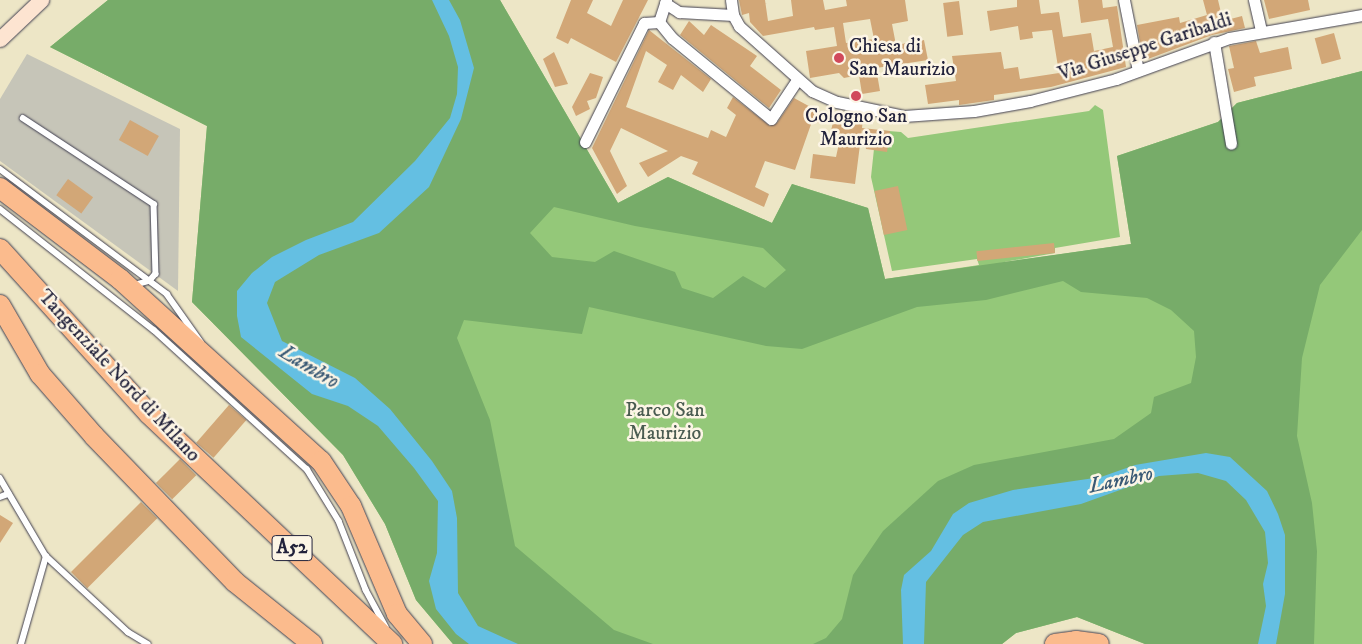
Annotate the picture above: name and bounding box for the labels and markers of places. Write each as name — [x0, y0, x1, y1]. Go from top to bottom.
place label: Chiesa di San Maurizio — [849, 34, 955, 81]
marker: Chiesa di San Maurizio — [833, 52, 845, 64]
marker: Cologno San Maurizio — [850, 90, 862, 102]
place label: Cologno San Maurizio — [805, 104, 907, 151]

